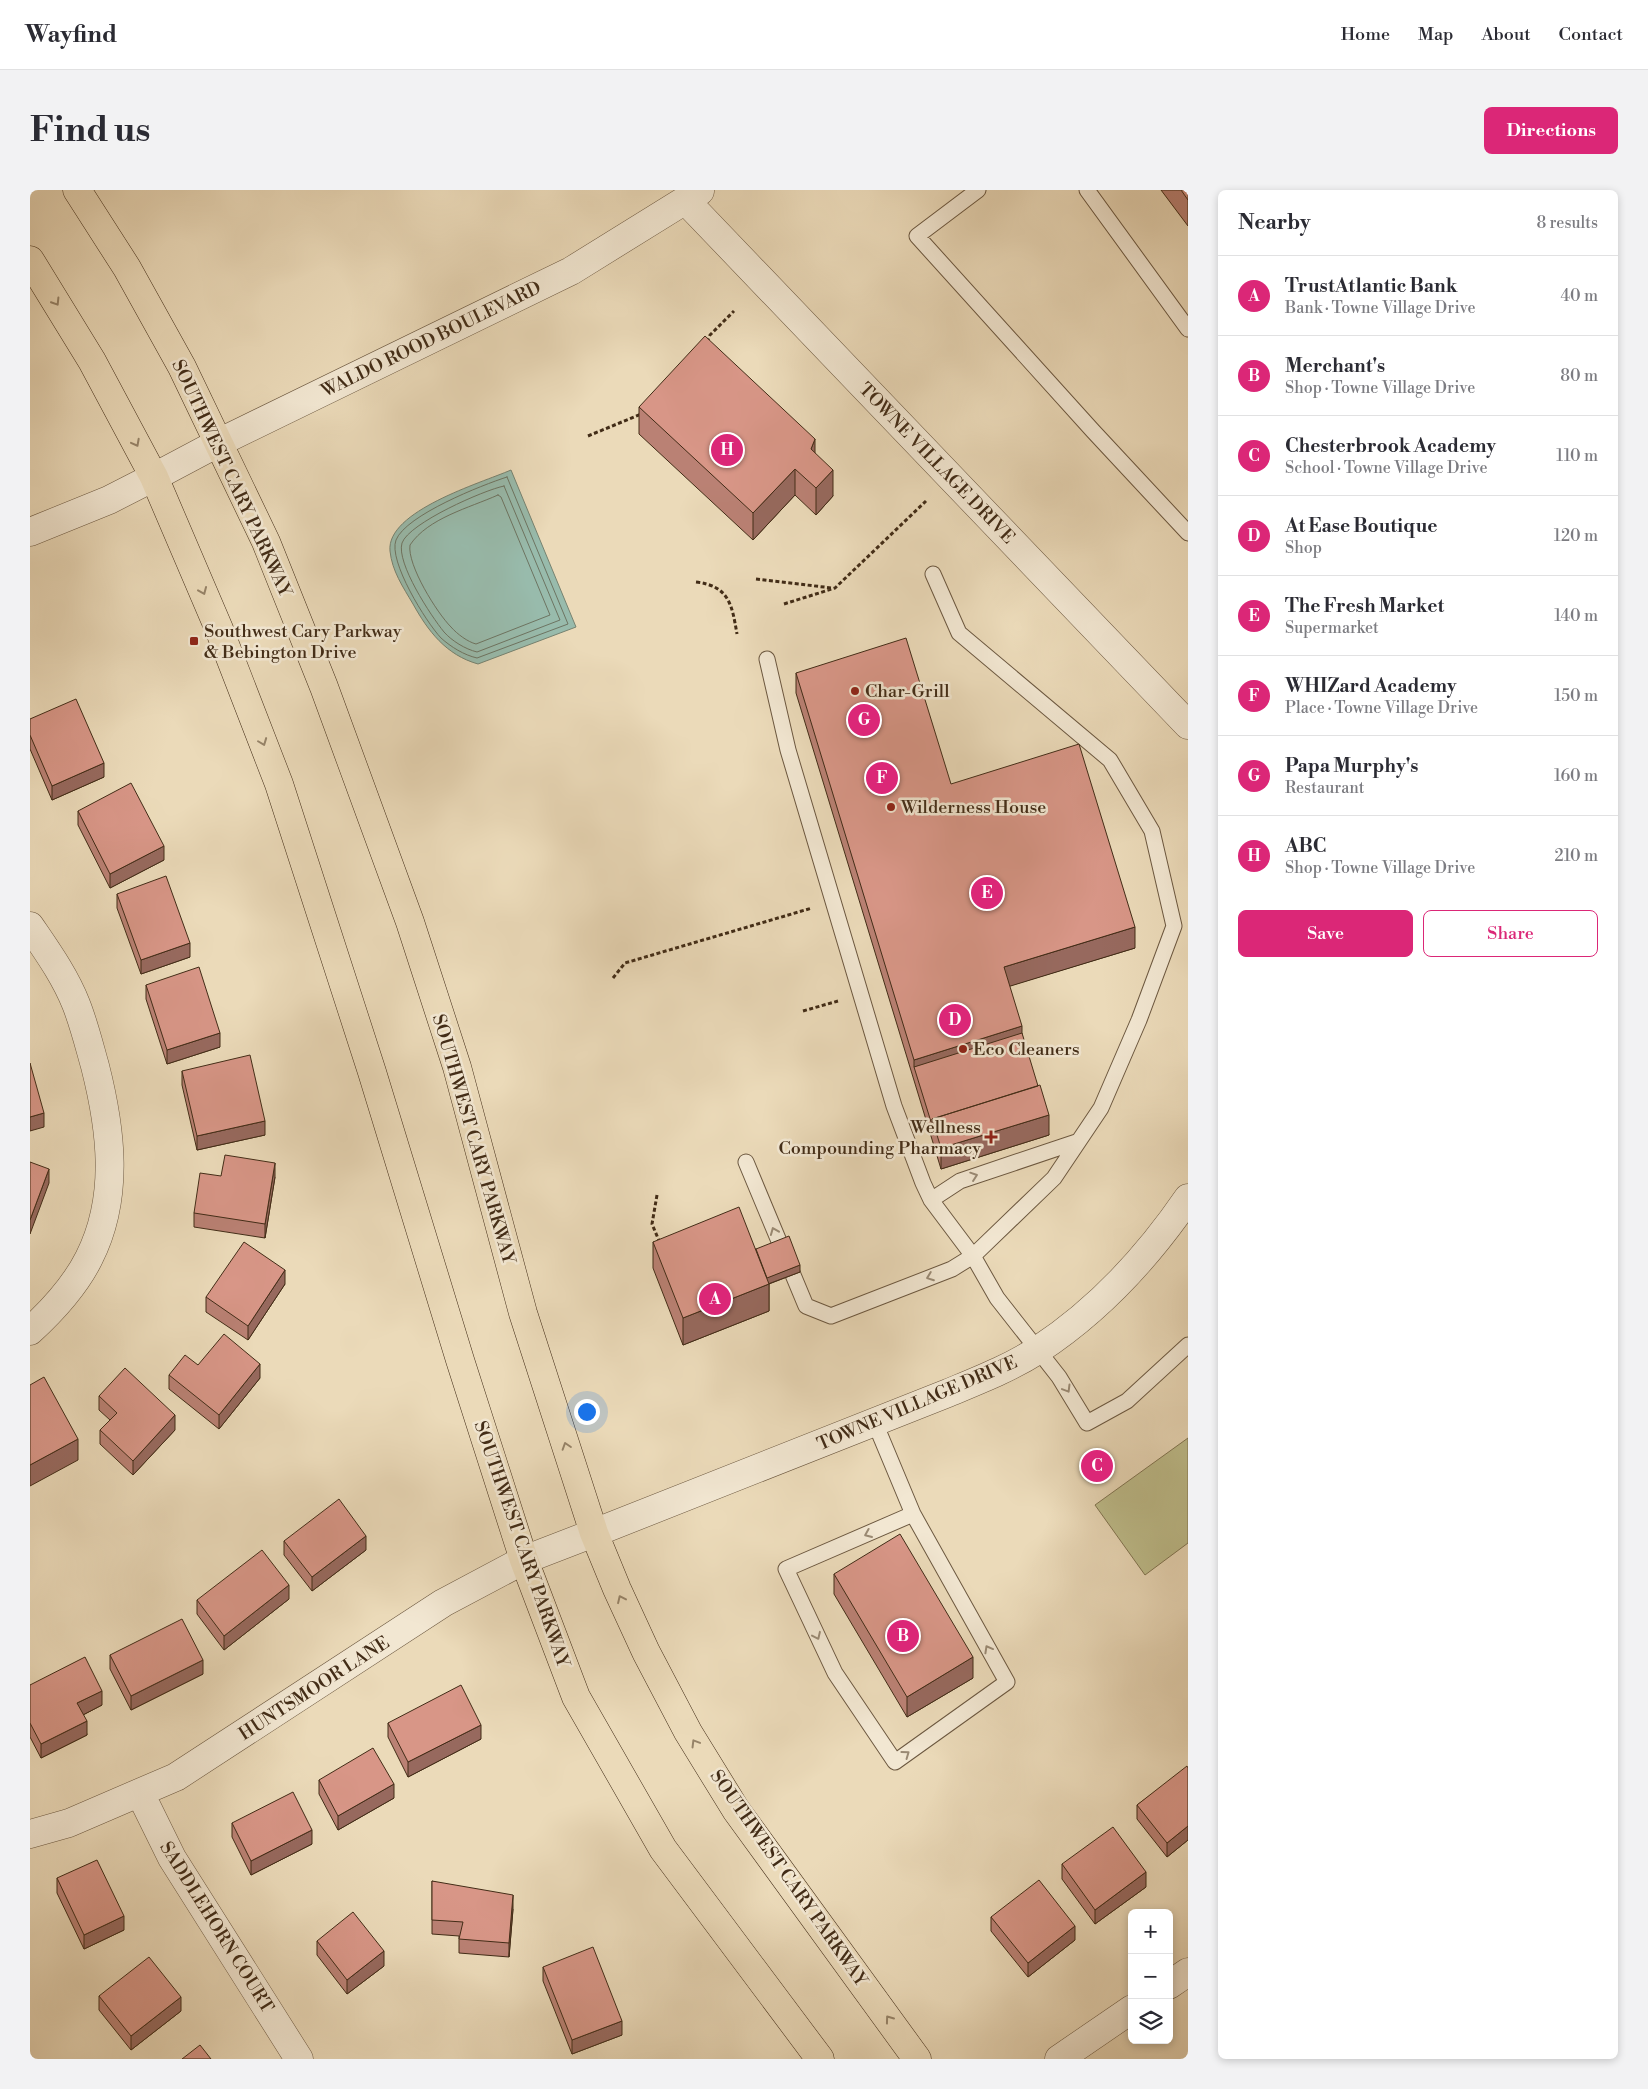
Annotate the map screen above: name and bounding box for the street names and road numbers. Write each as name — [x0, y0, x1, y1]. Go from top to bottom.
street label: WALDO ROOD BOULEVARD — [317, 276, 545, 403]
street label: SOUTHWEST CARY PARKWAY — [166, 356, 297, 601]
street label: TOWNE VILLAGE DRIVE — [854, 378, 1020, 549]
street label: SOUTHWEST CARY PARKWAY — [427, 1011, 521, 1268]
street label: TOWNE VILLAGE DRIVE — [814, 1351, 1021, 1456]
street label: SOUTHWEST CARY PARKWAY — [468, 1418, 575, 1671]
street label: HUNTSMOOR LANE — [235, 1631, 394, 1746]
street label: SOUTHWEST CARY PARKWAY — [705, 1766, 873, 1992]
street label: SADDLEHORN COURT — [154, 1837, 279, 2017]

